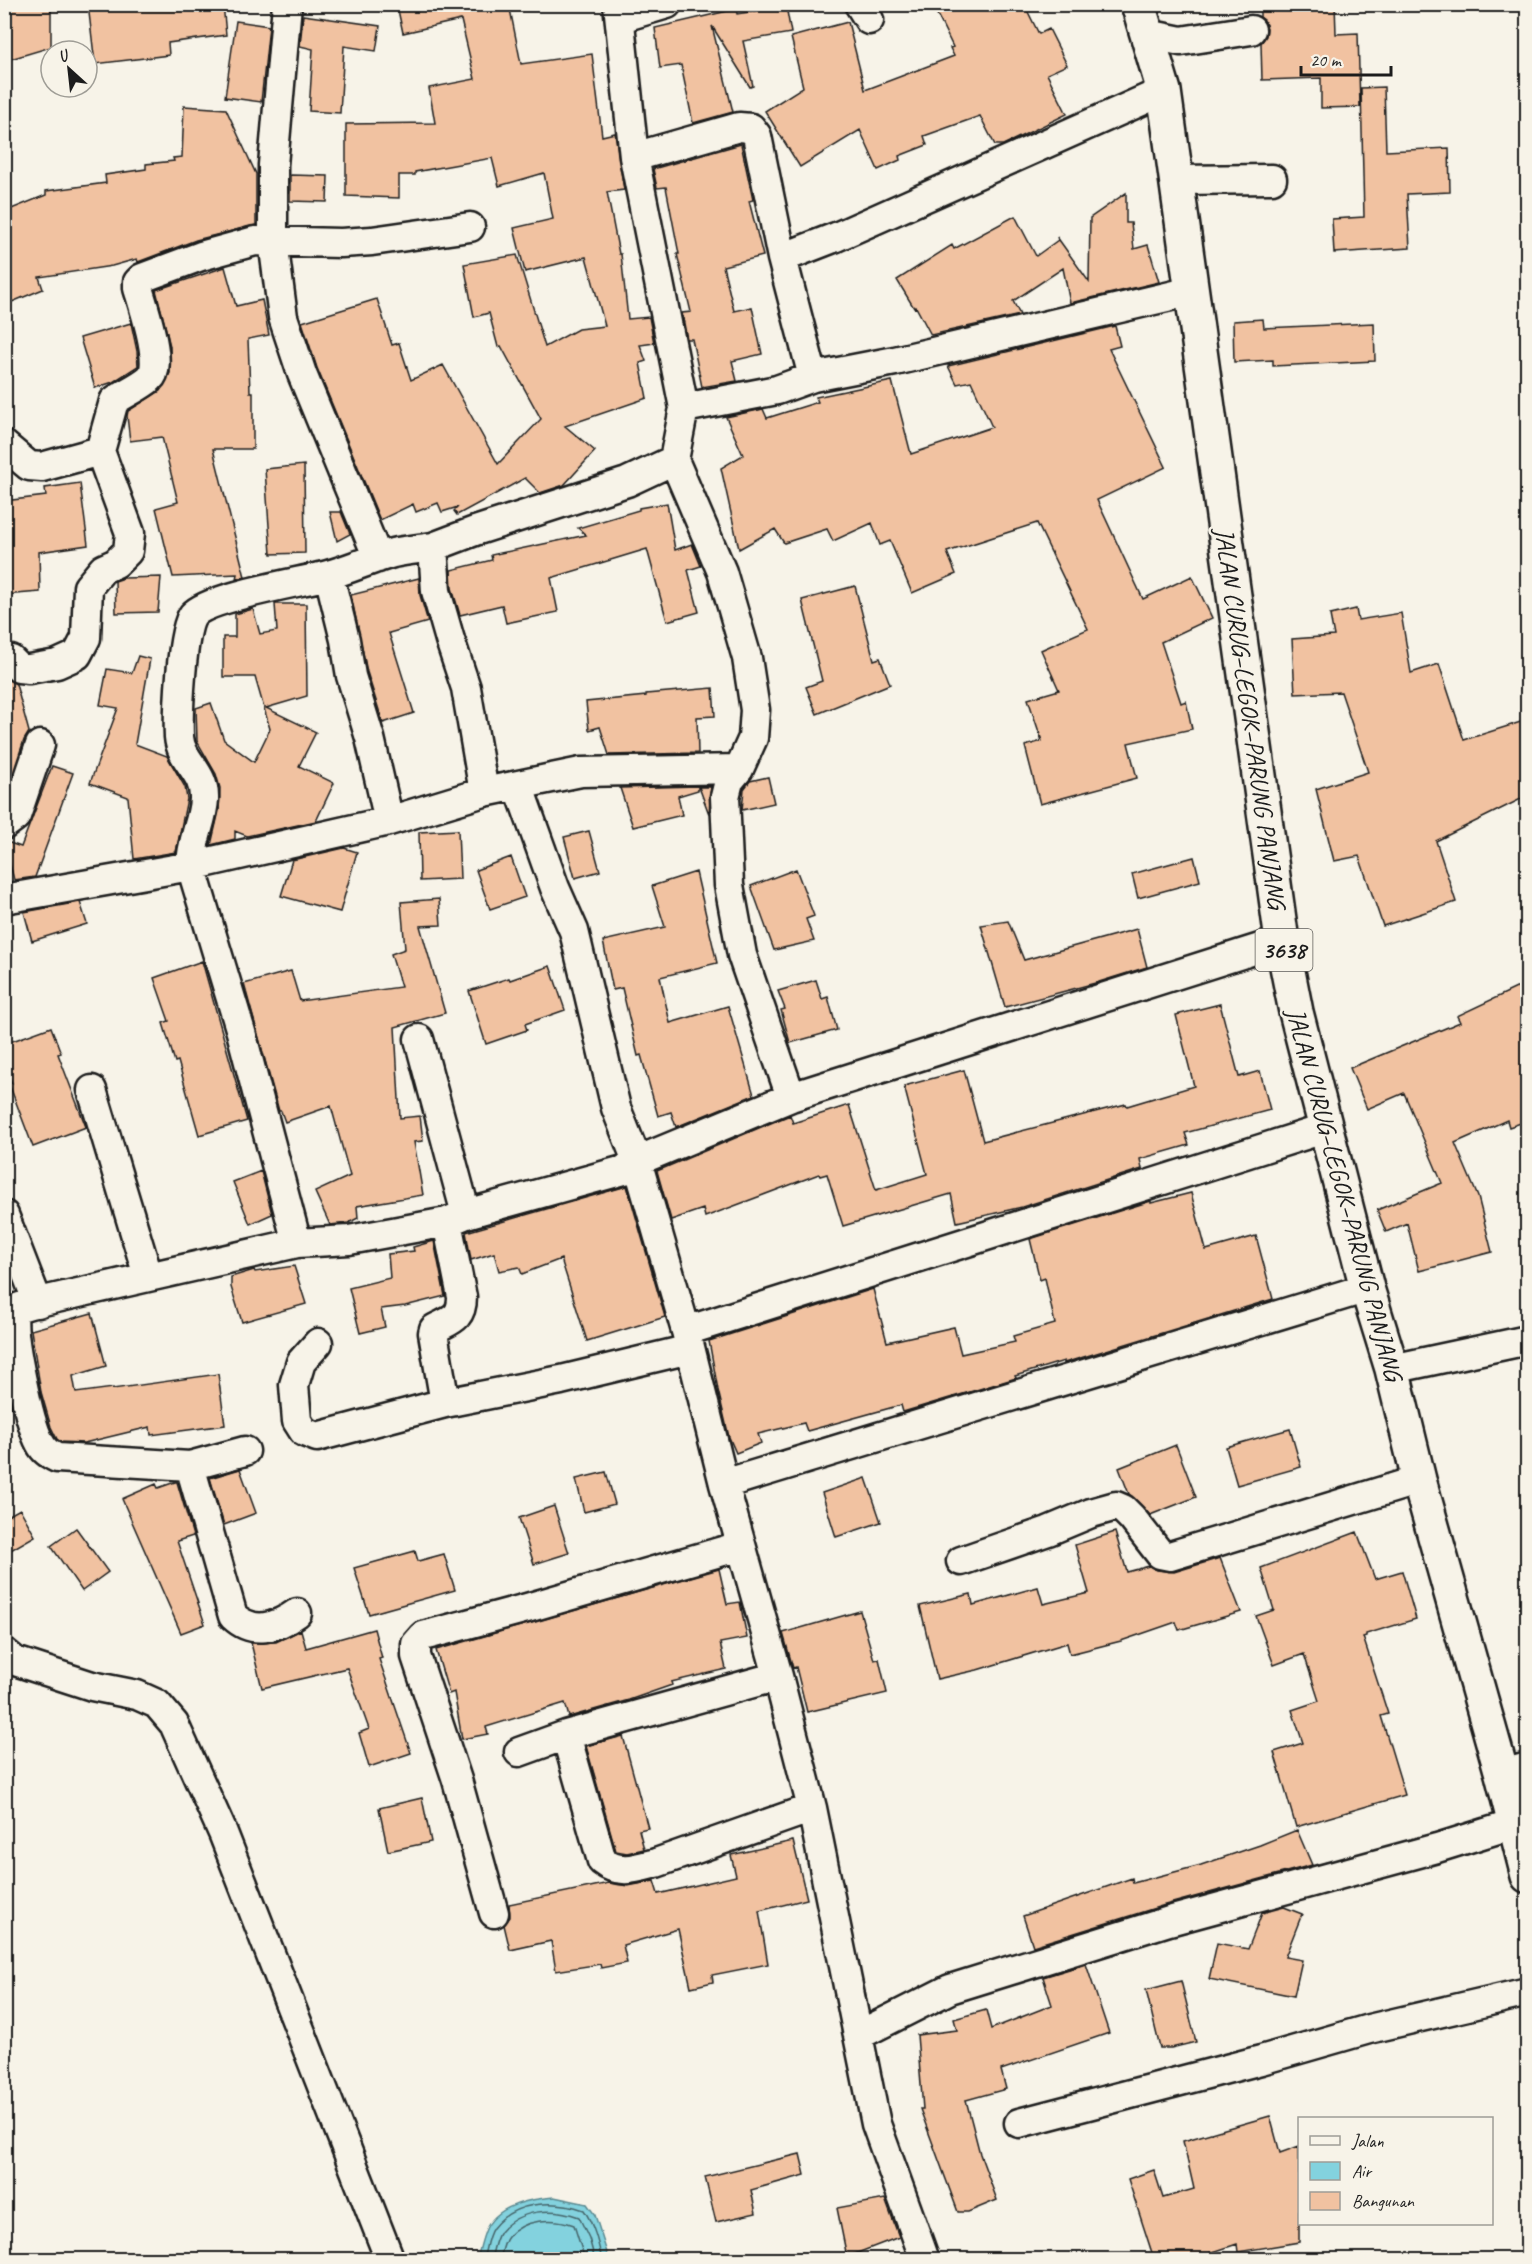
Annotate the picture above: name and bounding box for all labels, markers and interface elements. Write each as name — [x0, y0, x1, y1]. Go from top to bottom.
north arrow — [39, 39, 99, 99]
scale bar — [1301, 39, 1391, 77]
text: U — [55, 44, 74, 67]
text: 20 m — [1310, 49, 1343, 71]
street label: JALAN CURUG–LEGOK–PARUNG PANJANG — [1207, 524, 1294, 914]
road number: 3638 — [1256, 929, 1312, 971]
street label: JALAN CURUG–LEGOK–PARUNG PANJANG — [1278, 1003, 1411, 1388]
legend — [1298, 2117, 1493, 2225]
text: Jalan — [1351, 2130, 1384, 2152]
text: Air — [1352, 2160, 1373, 2182]
text: Bangunan — [1352, 2190, 1415, 2212]

